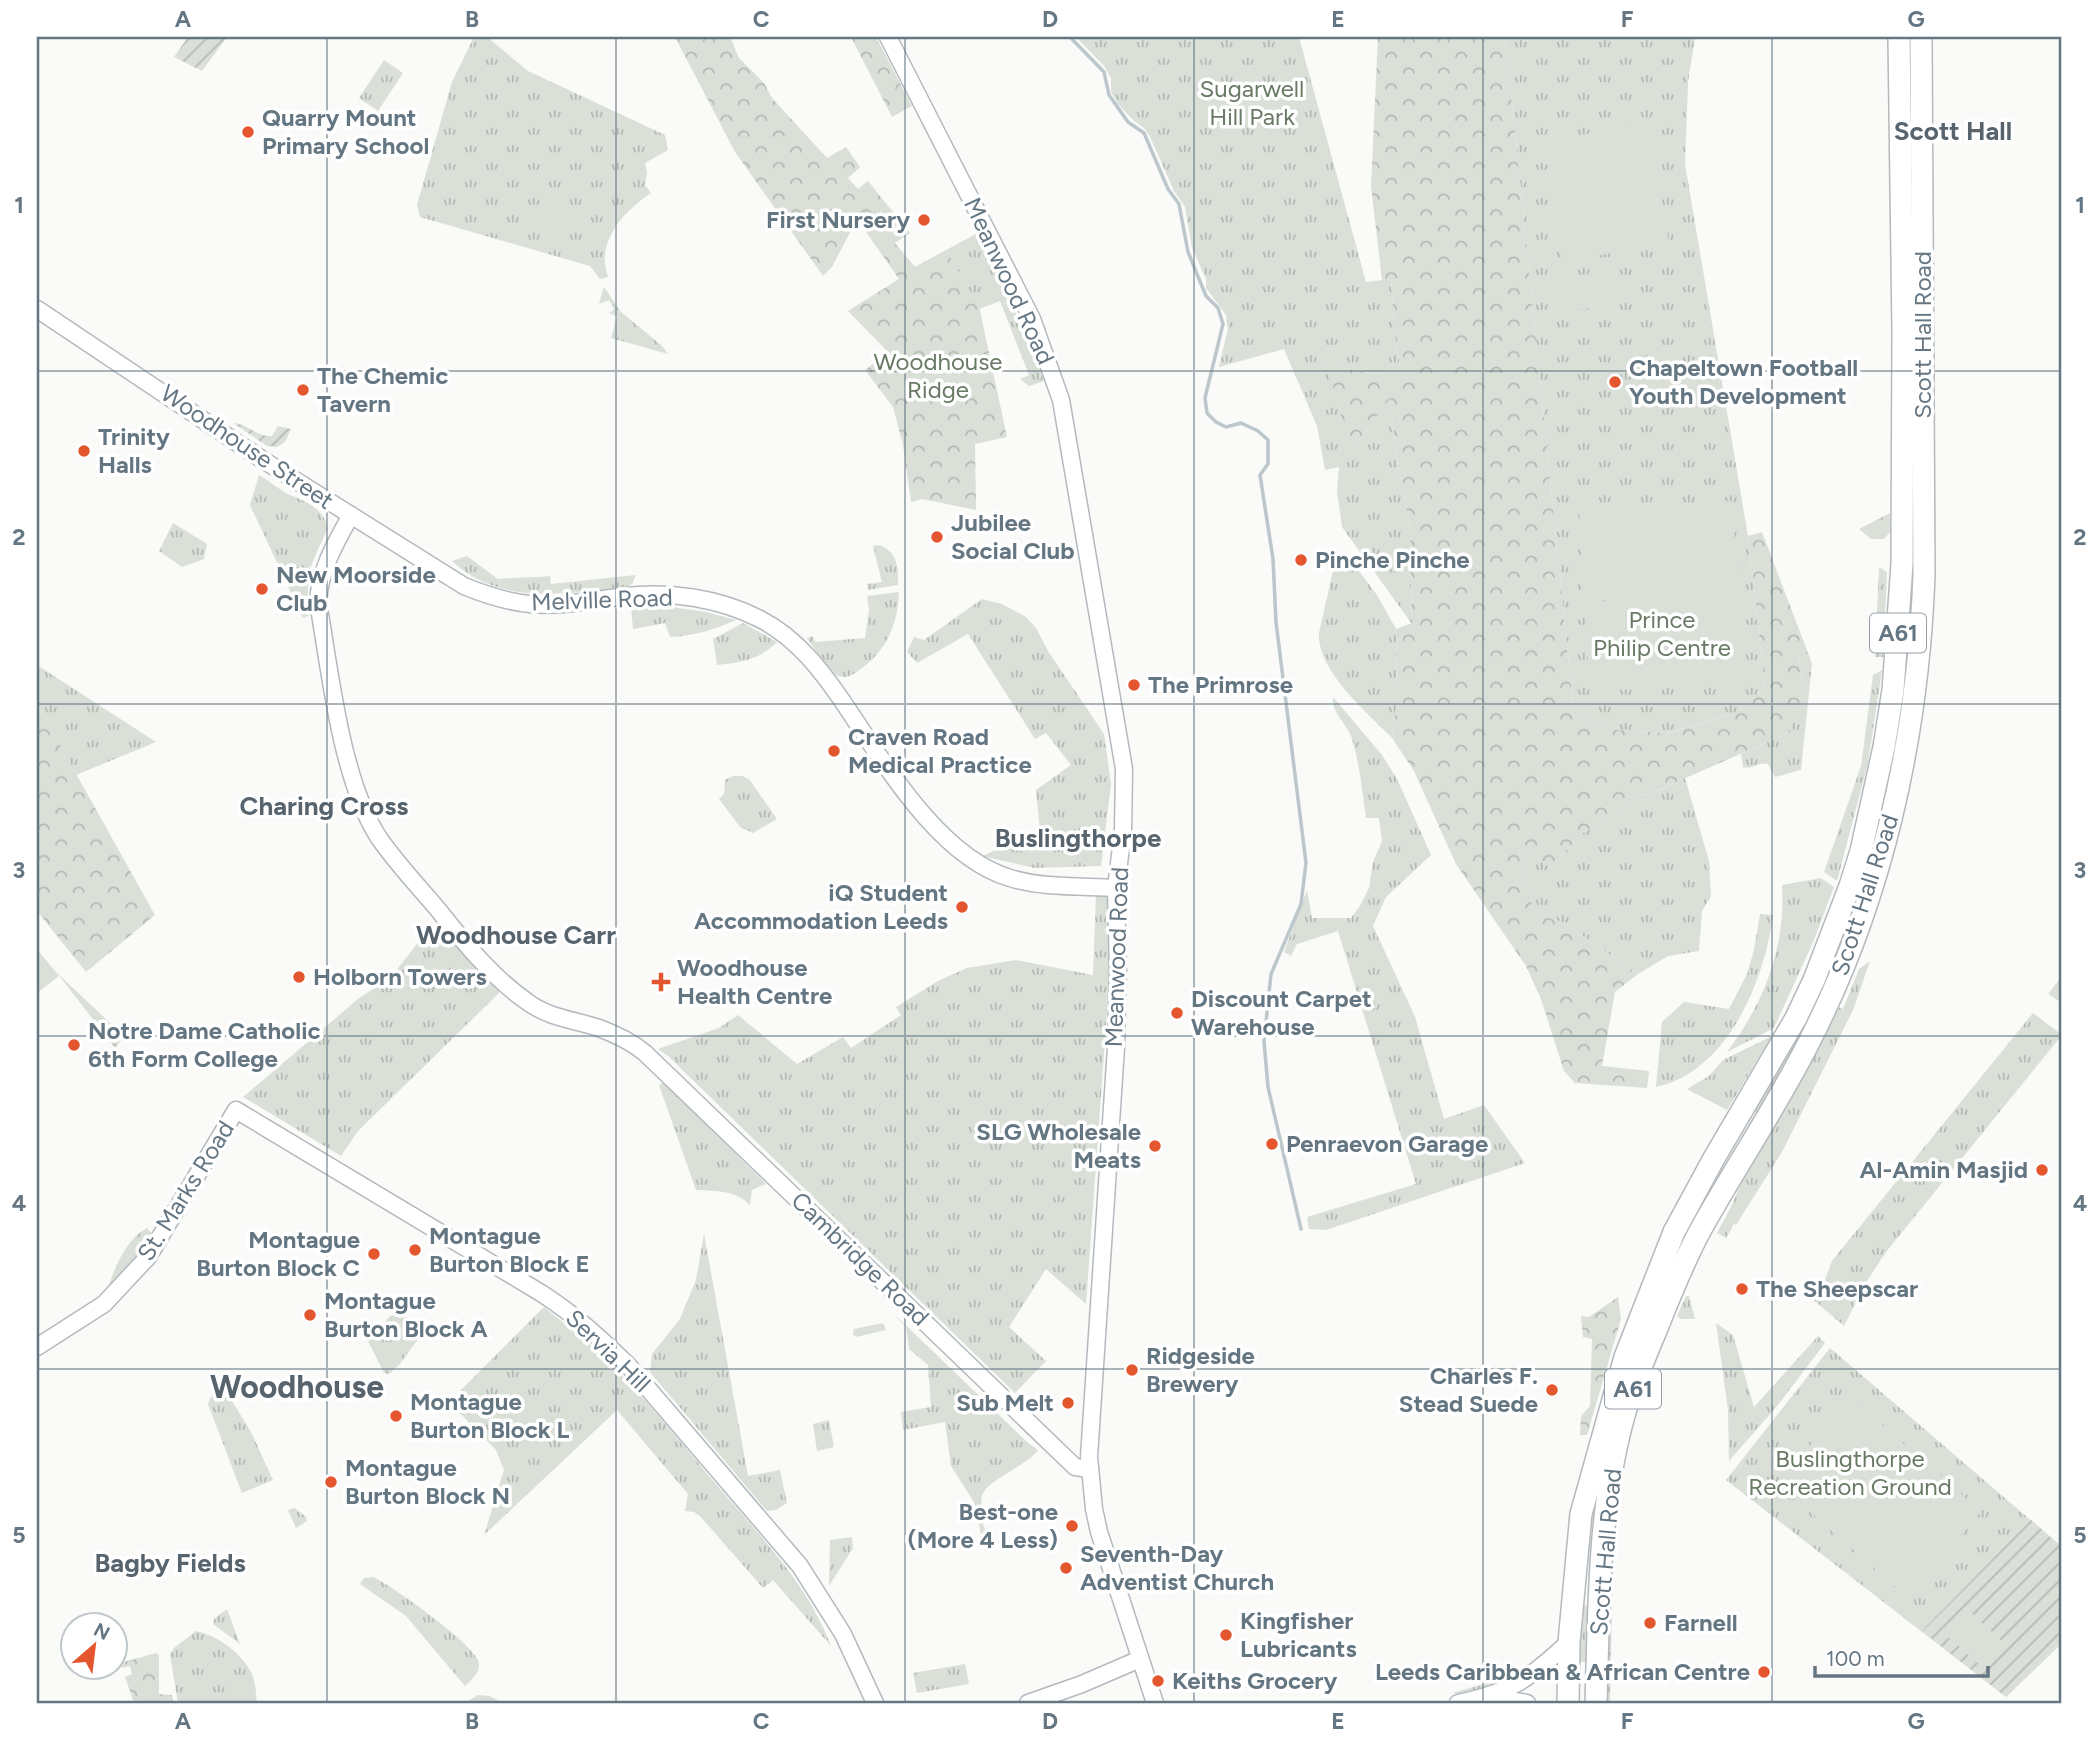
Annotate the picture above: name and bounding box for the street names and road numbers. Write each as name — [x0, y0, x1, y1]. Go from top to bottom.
street label: Meanwood Road — [958, 193, 1061, 369]
street label: Scott Hall Road — [1908, 251, 1937, 419]
street label: Woodhouse Street — [155, 378, 339, 515]
street label: Melville Road — [531, 583, 673, 616]
road number: A61 — [1870, 614, 1926, 652]
street label: Scott Hall Road — [1825, 811, 1904, 979]
street label: Meanwood Road — [1099, 866, 1134, 1048]
street label: St. Marks Road — [131, 1115, 240, 1266]
street label: Cambridge Road — [785, 1186, 935, 1332]
street label: Servia Hill — [560, 1303, 657, 1398]
road number: A61 — [1605, 1370, 1661, 1408]
street label: Scott Hall Road — [1584, 1467, 1627, 1637]

